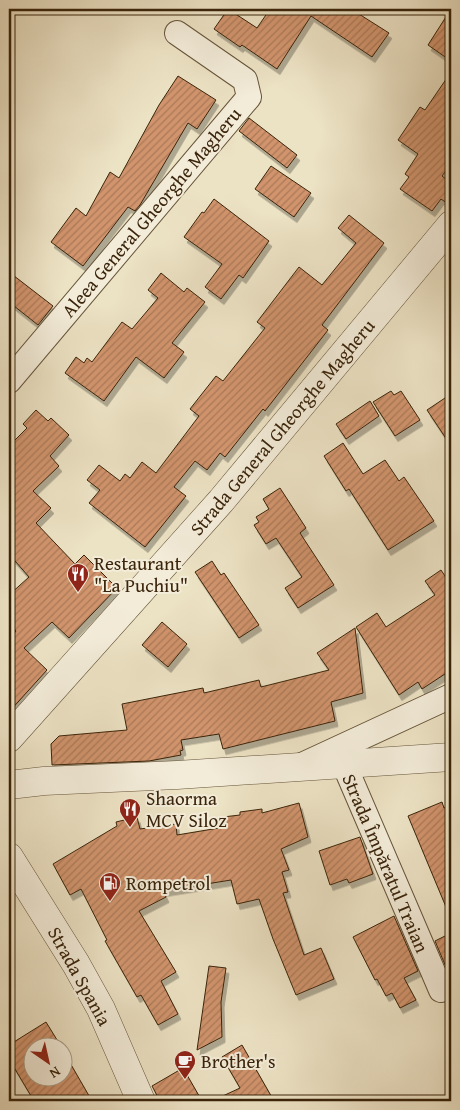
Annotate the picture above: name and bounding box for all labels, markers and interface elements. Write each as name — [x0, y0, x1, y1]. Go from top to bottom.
street label: Aleea General Gheorghe Magheru — [54, 100, 248, 323]
street label: Strada General Gheorghe Magheru — [183, 312, 382, 541]
place label: Restaurant "La Puchiu" — [94, 549, 188, 599]
restaurant icon: Restaurant "La Puchiu" — [66, 562, 90, 593]
street label: Strada Împăratul Traian — [336, 769, 437, 957]
place label: Shaorma MCV Siloz — [146, 784, 226, 834]
restaurant icon: Shaorma MCV Siloz — [118, 797, 142, 828]
place label: Rompetrol — [126, 869, 211, 897]
fuel station icon: Rompetrol — [98, 871, 122, 902]
street label: Strada Spania — [41, 921, 119, 1031]
north arrow — [22, 1038, 72, 1088]
place label: Brother's — [201, 1047, 276, 1075]
cafe icon: Brother's — [173, 1049, 197, 1080]
text: N — [45, 1062, 65, 1084]

